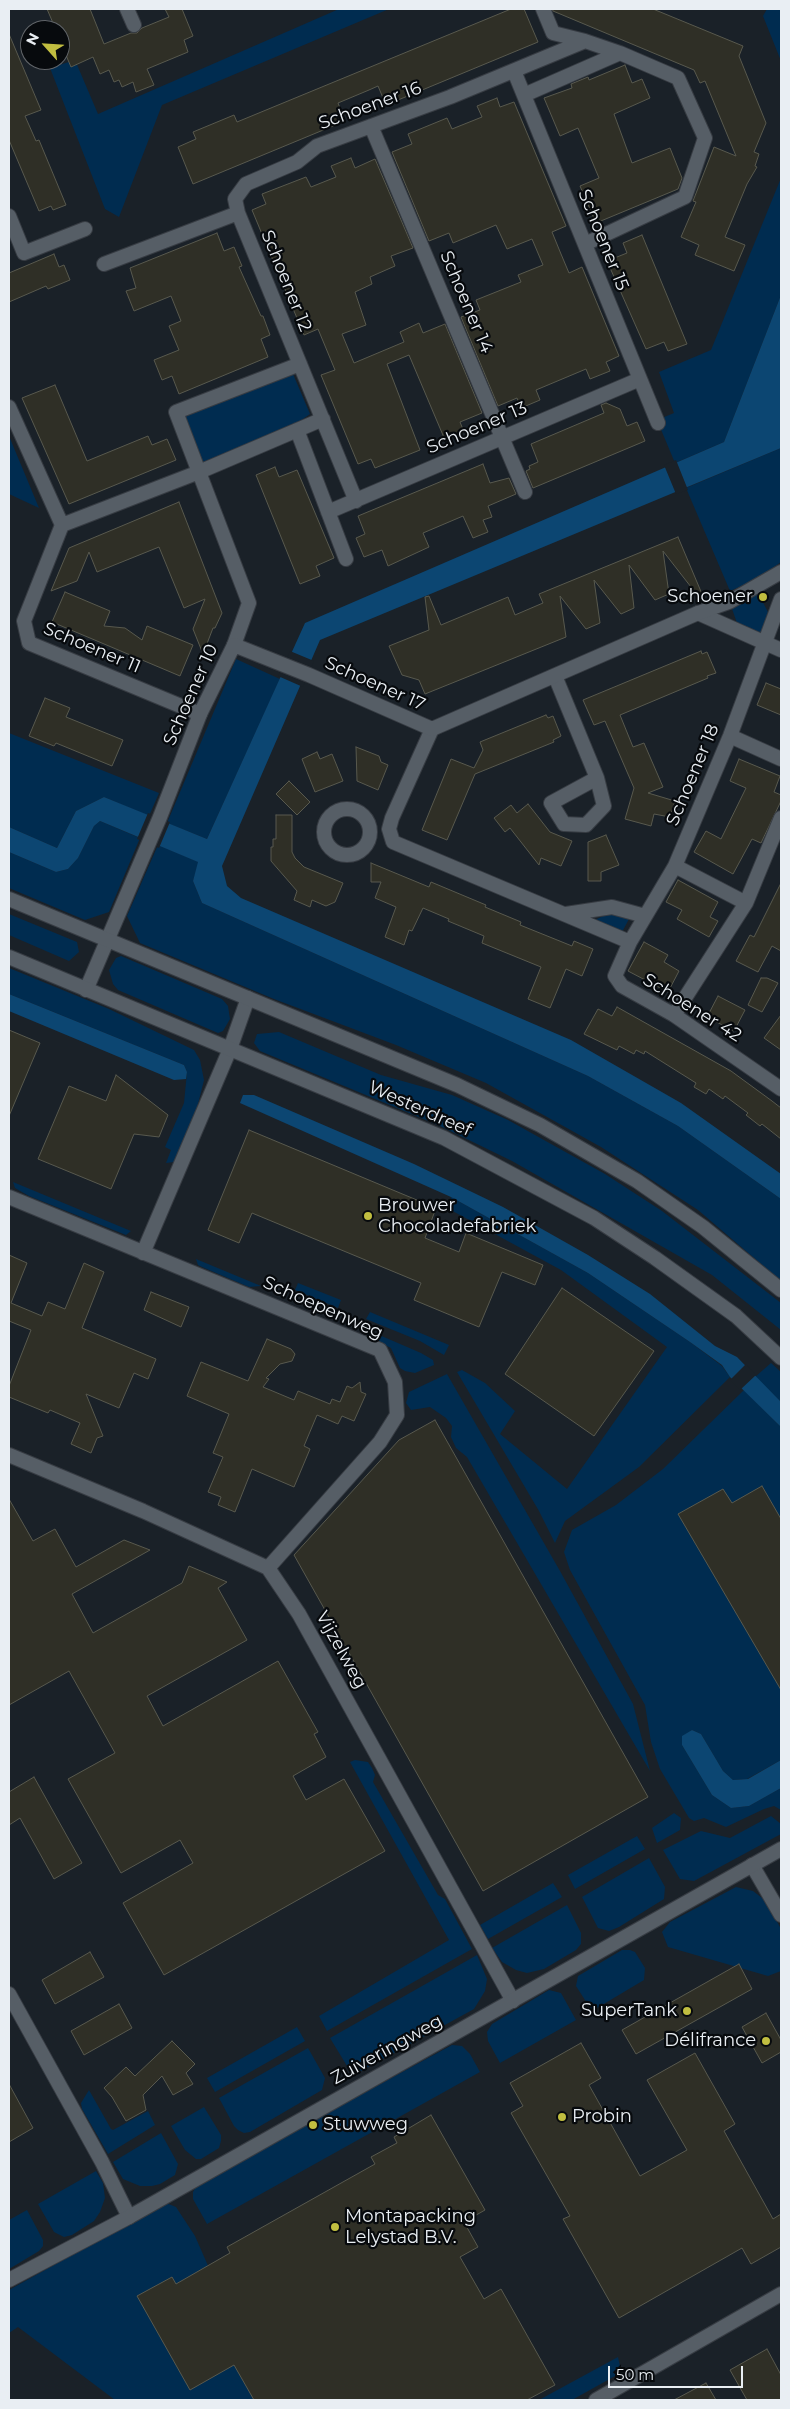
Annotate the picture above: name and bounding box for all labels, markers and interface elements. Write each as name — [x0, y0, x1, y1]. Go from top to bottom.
north arrow — [20, 20, 70, 70]
text: N — [22, 30, 43, 48]
street label: Schoener 16 — [316, 77, 424, 135]
street label: Schoener 15 — [573, 186, 633, 294]
street label: Schoener 12 — [256, 227, 316, 335]
street label: Schoener 14 — [435, 248, 497, 356]
street label: Schoener 13 — [424, 397, 530, 459]
place label: Schoener — [667, 586, 753, 608]
marker: Schoener — [757, 591, 769, 603]
street label: Schoener 11 — [40, 618, 144, 678]
street label: Schoener 10 — [159, 641, 223, 749]
street label: Schoener 17 — [322, 652, 428, 716]
street label: Schoener 18 — [662, 721, 724, 829]
street label: Schoener 42 — [639, 969, 745, 1047]
street label: Westerdreef — [365, 1077, 475, 1141]
place label: Brouwer Chocoladefabriek — [378, 1195, 536, 1238]
marker: Brouwer Chocoladefabriek — [362, 1210, 374, 1222]
street label: Schoepenweg — [260, 1272, 386, 1344]
street label: Vijzelweg — [311, 1607, 371, 1693]
place label: SuperTank — [581, 2000, 677, 2022]
marker: SuperTank — [681, 2005, 693, 2017]
street label: Zuiveringweg — [328, 2010, 446, 2090]
place label: Délifrance — [664, 2030, 756, 2052]
marker: Délifrance — [760, 2035, 772, 2047]
place label: Probin — [572, 2106, 632, 2128]
marker: Probin — [556, 2111, 568, 2123]
place label: Stuwweg — [323, 2114, 408, 2136]
marker: Stuwweg — [307, 2119, 319, 2131]
place label: Montapacking Lelystad B.V. — [345, 2206, 476, 2248]
marker: Montapacking Lelystad B.V. — [329, 2221, 341, 2233]
scale bar — [610, 2356, 745, 2388]
text: 50 m — [616, 2365, 654, 2384]

